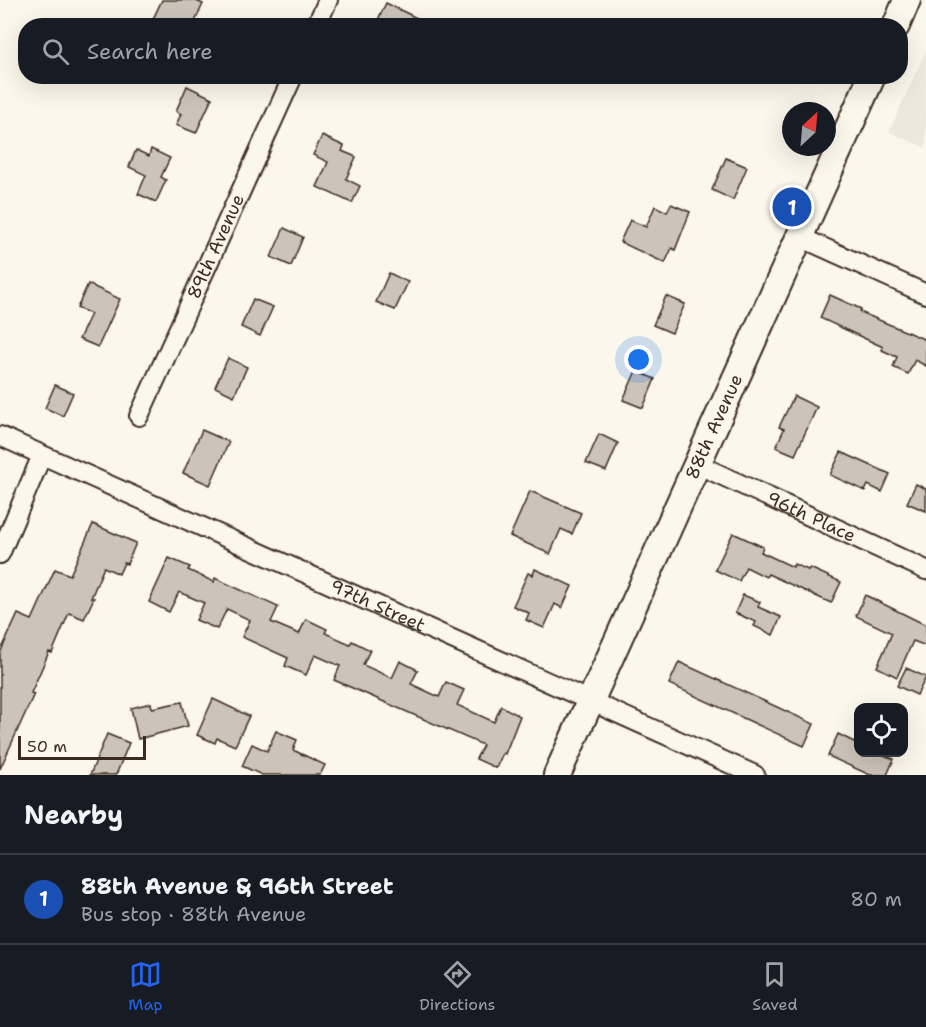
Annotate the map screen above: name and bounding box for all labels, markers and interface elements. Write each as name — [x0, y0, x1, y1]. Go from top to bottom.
search box — [18, 18, 908, 84]
icon: search — [39, 35, 72, 68]
text: Search here — [87, 37, 213, 66]
north arrow — [782, 102, 836, 156]
pin: 1 — [772, 184, 812, 230]
street label: 89th Avenue — [182, 190, 250, 303]
your location — [624, 345, 653, 374]
street label: 88th Avenue — [680, 370, 748, 483]
street label: 96th Place — [763, 486, 860, 548]
street label: 97th Street — [326, 574, 429, 637]
map controls — [854, 703, 908, 757]
button: locate — [854, 703, 908, 757]
scale bar — [18, 733, 146, 760]
text: 50 m — [27, 736, 67, 757]
text: Nearby — [24, 797, 123, 832]
text: 88th Avenue & 96th Street — [81, 872, 393, 901]
text: 1 — [39, 886, 48, 912]
text: 80 m — [850, 886, 902, 912]
text: Bus stop · 88th Avenue — [81, 901, 306, 927]
tab: Map — [128, 958, 163, 1015]
tab: Directions — [419, 958, 496, 1015]
tab: Saved — [752, 958, 798, 1015]

